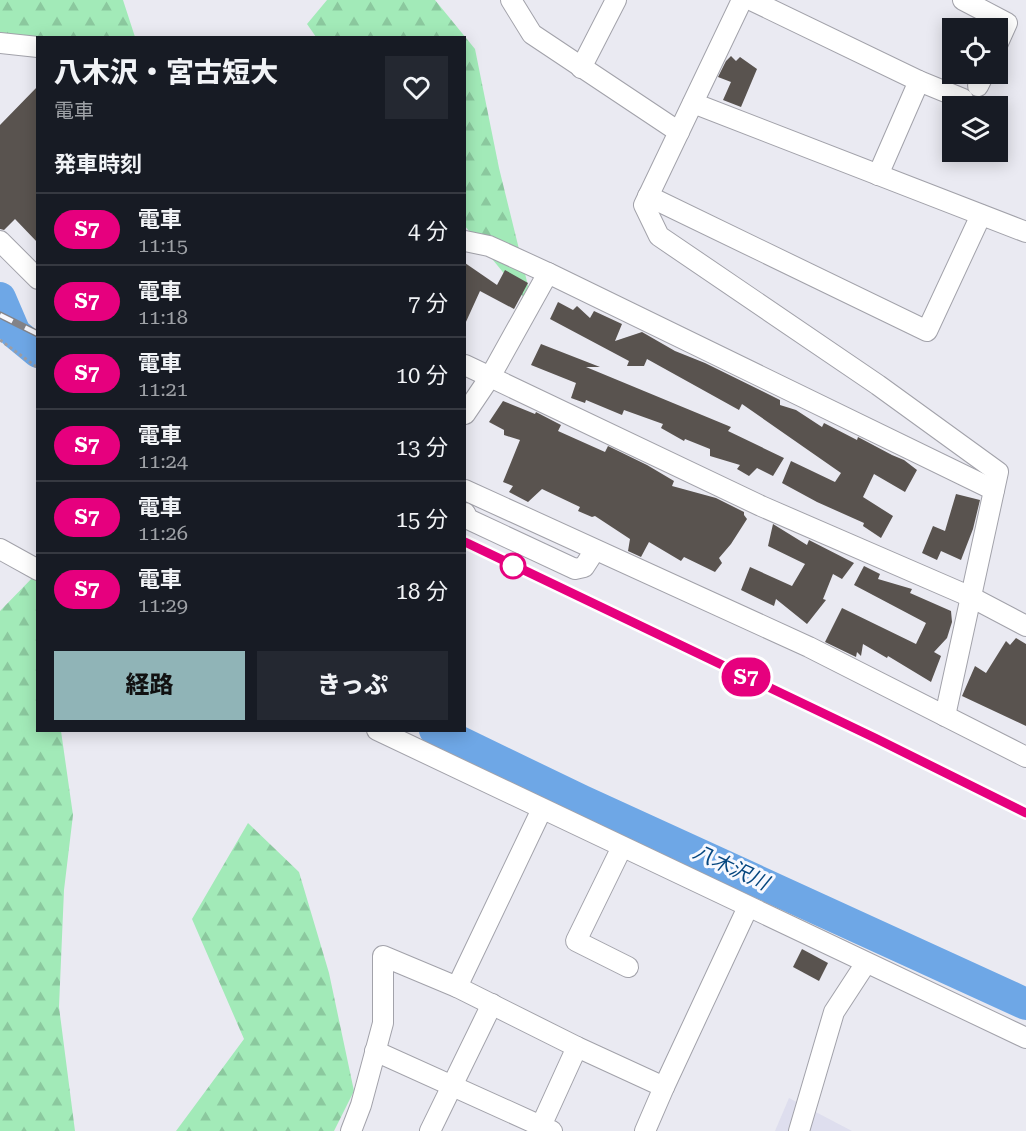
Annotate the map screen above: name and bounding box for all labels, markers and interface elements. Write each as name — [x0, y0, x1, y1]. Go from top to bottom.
map controls — [942, 18, 1008, 162]
button: locate — [942, 18, 1008, 84]
text: 八木沢・宮古短大 — [54, 56, 278, 89]
button: heart — [385, 56, 448, 119]
button: layers — [942, 96, 1008, 162]
text: 電車 — [54, 99, 94, 123]
text: 発車時刻 — [54, 152, 142, 177]
text: 電車 — [138, 207, 182, 232]
text: S7 — [75, 217, 99, 241]
text: 4 分 — [408, 219, 448, 244]
text: 11:15 — [138, 233, 188, 257]
text: 電車 — [138, 279, 182, 304]
text: S7 — [75, 289, 99, 313]
text: 7 分 — [408, 291, 448, 316]
text: 11:18 — [138, 305, 188, 329]
text: 電車 — [138, 351, 182, 376]
text: S7 — [75, 361, 99, 385]
text: 10 分 — [396, 363, 448, 388]
text: 11:21 — [138, 377, 188, 401]
text: 電車 — [138, 423, 182, 448]
text: S7 — [75, 433, 99, 457]
text: 13 分 — [396, 435, 448, 460]
text: 11:24 — [138, 449, 188, 473]
text: 電車 — [138, 495, 182, 520]
text: S7 — [75, 505, 99, 529]
text: 15 分 — [396, 507, 448, 532]
text: 11:26 — [138, 521, 188, 545]
unlabelled marker — [500, 553, 526, 579]
text: 電車 — [138, 567, 182, 592]
text: S7 — [75, 577, 99, 601]
text: 18 分 — [396, 579, 448, 604]
text: 11:29 — [138, 593, 188, 617]
button: 経路 — [54, 651, 245, 720]
button: きっぷ — [257, 651, 448, 720]
line badge: S7 — [719, 658, 773, 696]
text: S7 — [734, 665, 758, 689]
water label: 八木沢川 — [690, 839, 774, 896]

